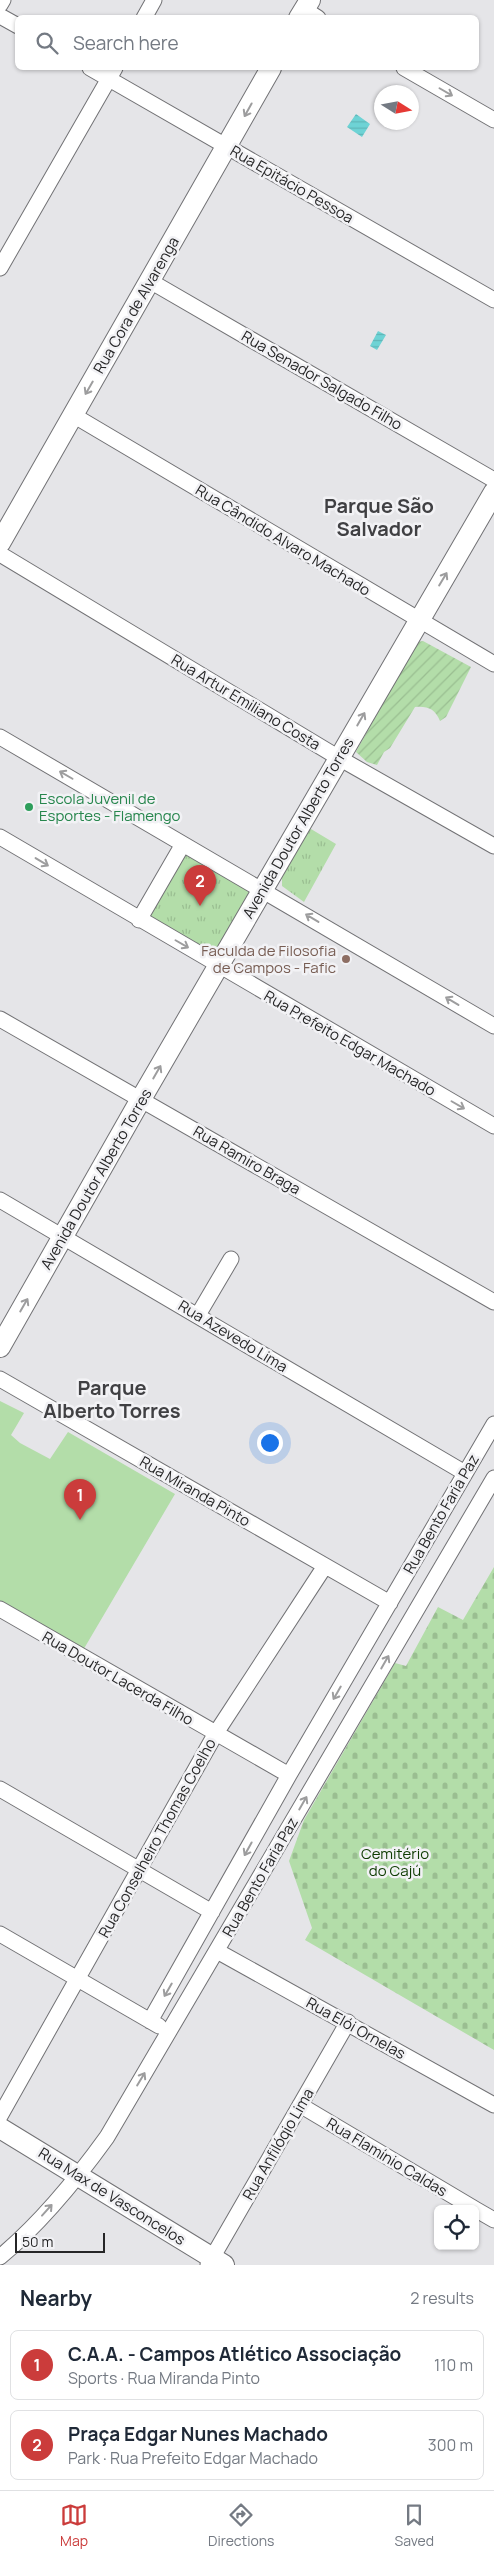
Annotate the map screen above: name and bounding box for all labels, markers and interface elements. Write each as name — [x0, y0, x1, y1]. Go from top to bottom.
search box — [15, 15, 479, 70]
icon: search — [33, 29, 61, 57]
text: Search here — [73, 30, 179, 56]
north arrow — [374, 85, 419, 130]
one-way arrow — [439, 87, 454, 97]
one-way arrow — [242, 102, 252, 117]
street label: Rua Epitácio Pessoa — [226, 140, 358, 228]
street label: Rua Cora de Alvarenga — [88, 233, 184, 377]
street label: Rua Senador Salgado Filho — [238, 325, 406, 435]
one-way arrow — [83, 380, 93, 394]
street label: Rua Cândido Alvaro Machado — [192, 479, 375, 601]
district label: Parque São Salvador — [324, 492, 434, 542]
one-way arrow — [438, 573, 448, 587]
street label: Rua Artur Emiliano Costa — [168, 649, 324, 755]
one-way arrow — [356, 712, 366, 727]
street label: Avenida Doutor Alberto Torres — [237, 734, 359, 922]
one-way arrow — [58, 770, 73, 780]
place label: Escola Juvenil de Esportes - Flamengo — [39, 788, 181, 826]
marker: Escola Juvenil de Esportes - Flamengo — [23, 801, 35, 813]
one-way arrow — [34, 857, 48, 867]
pin: 2 — [184, 865, 216, 906]
one-way arrow — [306, 912, 320, 922]
one-way arrow — [174, 940, 188, 950]
place label: Faculda de Filosofia de Campos - Fafic — [201, 940, 336, 978]
marker: Faculda de Filosofia de Campos - Fafic — [340, 953, 352, 965]
street label: Rua Prefeito Edgar Machado — [260, 985, 440, 1101]
one-way arrow — [446, 995, 460, 1005]
one-way arrow — [152, 1066, 162, 1080]
street label: Avenida Doutor Alberto Torres — [35, 1085, 157, 1273]
one-way arrow — [450, 1101, 464, 1111]
street label: Rua Ramiro Braga — [189, 1121, 305, 1199]
street label: Rua Azevedo Lima — [174, 1295, 292, 1377]
one-way arrow — [20, 1298, 30, 1312]
district label: Parque Alberto Torres — [43, 1374, 181, 1424]
your location — [257, 1430, 283, 1456]
street label: Rua Bento Faria Paz — [398, 1450, 484, 1578]
street label: Rua Miranda Pinto — [136, 1451, 254, 1531]
pin: 1 — [64, 1479, 96, 1520]
street label: Rua Doutor Lacerda Filho — [39, 1626, 197, 1730]
one-way arrow — [380, 1655, 390, 1670]
one-way arrow — [332, 1685, 342, 1699]
street label: Rua Conselheiro Thomas Coelho — [93, 1734, 221, 1941]
one-way arrow — [299, 1796, 309, 1810]
street label: Rua Bento Faria Paz — [217, 1813, 303, 1941]
one-way arrow — [243, 1841, 253, 1856]
park label: Cemitério do Cajú — [361, 1843, 429, 1881]
one-way arrow — [162, 1983, 172, 1997]
street label: Rua Elói Ornelas — [302, 1992, 410, 2064]
one-way arrow — [136, 2071, 146, 2086]
street label: Rua Anfilóqio Lima — [237, 2084, 319, 2204]
street label: Rua Flamínio Caldas — [323, 2113, 451, 2201]
street label: Rua Max de Vasconcelos — [35, 2142, 190, 2250]
one-way arrow — [41, 2204, 53, 2217]
map controls — [434, 2205, 479, 2250]
button: locate — [434, 2205, 479, 2250]
scale bar — [15, 2230, 105, 2253]
text: 50 m — [22, 2232, 53, 2251]
text: Nearby — [20, 2284, 92, 2312]
text: 2 results — [410, 2287, 474, 2309]
text: C.A.A. - Campos Atlético Associação — [68, 2341, 401, 2367]
text: 1 — [33, 2354, 41, 2376]
text: 110 m — [434, 2354, 473, 2376]
text: Sports · Rua Miranda Pinto — [68, 2367, 260, 2389]
text: Praça Edgar Nunes Machado — [68, 2421, 328, 2447]
text: 2 — [32, 2434, 42, 2456]
text: 300 m — [428, 2434, 473, 2456]
text: Park · Rua Prefeito Edgar Machado — [68, 2447, 318, 2469]
tab: Map — [60, 2501, 88, 2550]
tab: Directions — [208, 2501, 274, 2550]
tab: Saved — [395, 2501, 434, 2550]

